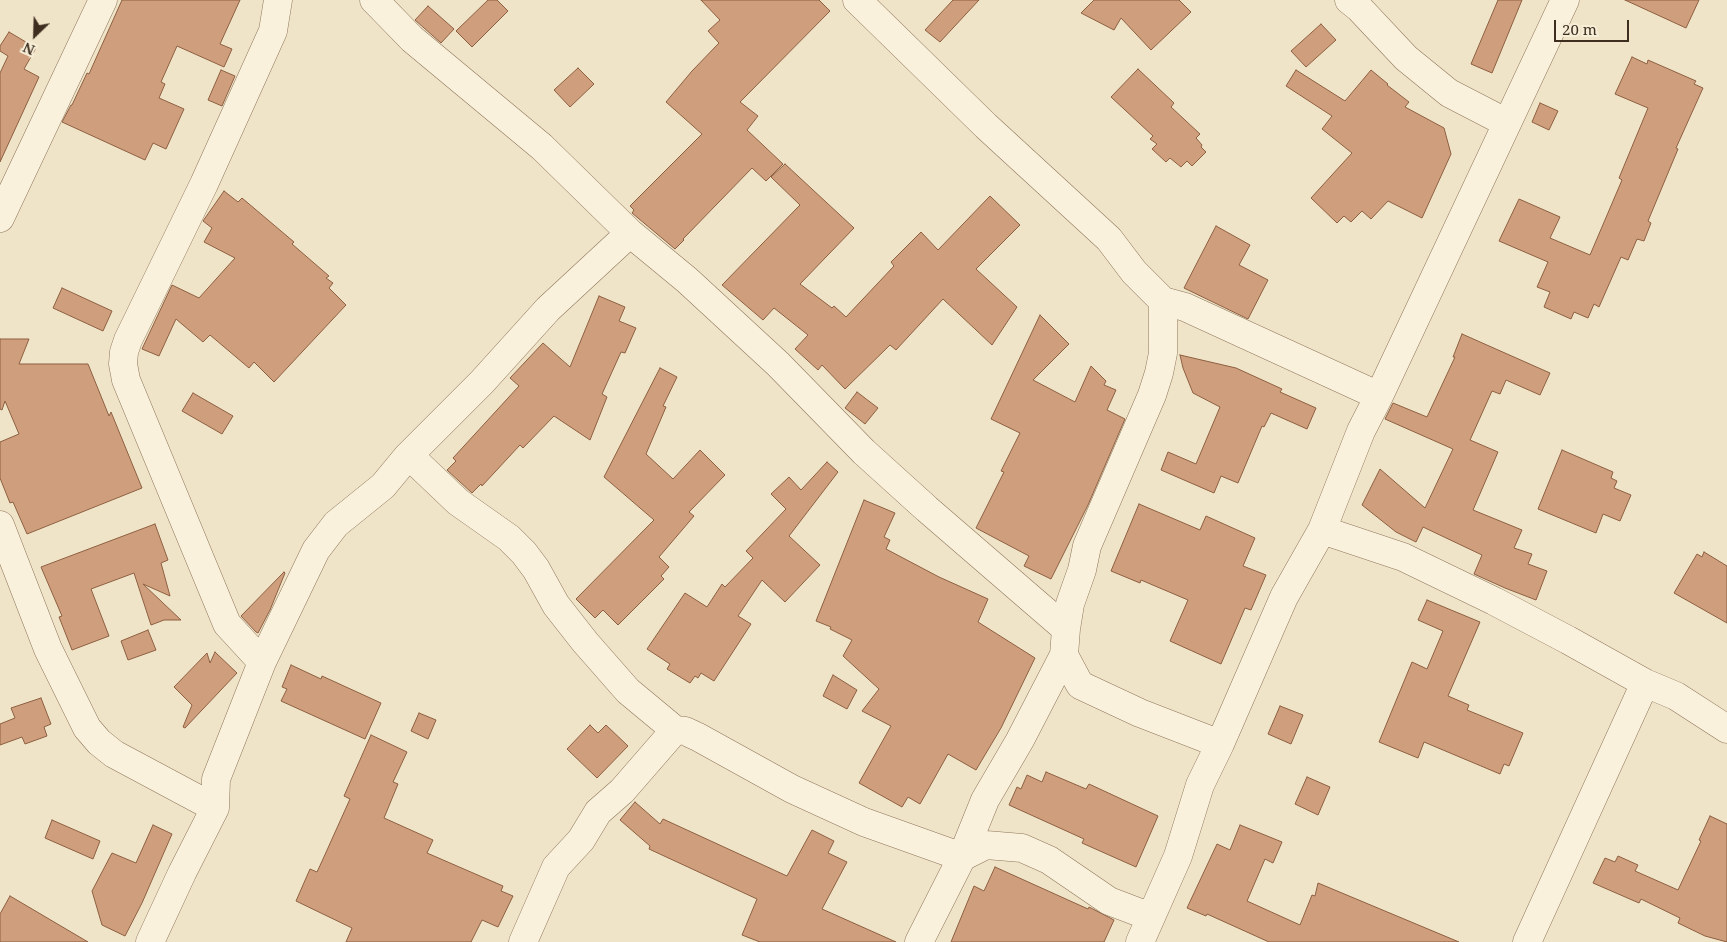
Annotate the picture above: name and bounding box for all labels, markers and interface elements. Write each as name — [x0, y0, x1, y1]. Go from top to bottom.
north arrow — [10, 10, 60, 60]
scale bar — [1557, 10, 1632, 42]
text: 20 m — [1562, 19, 1597, 39]
text: N — [20, 38, 38, 60]

